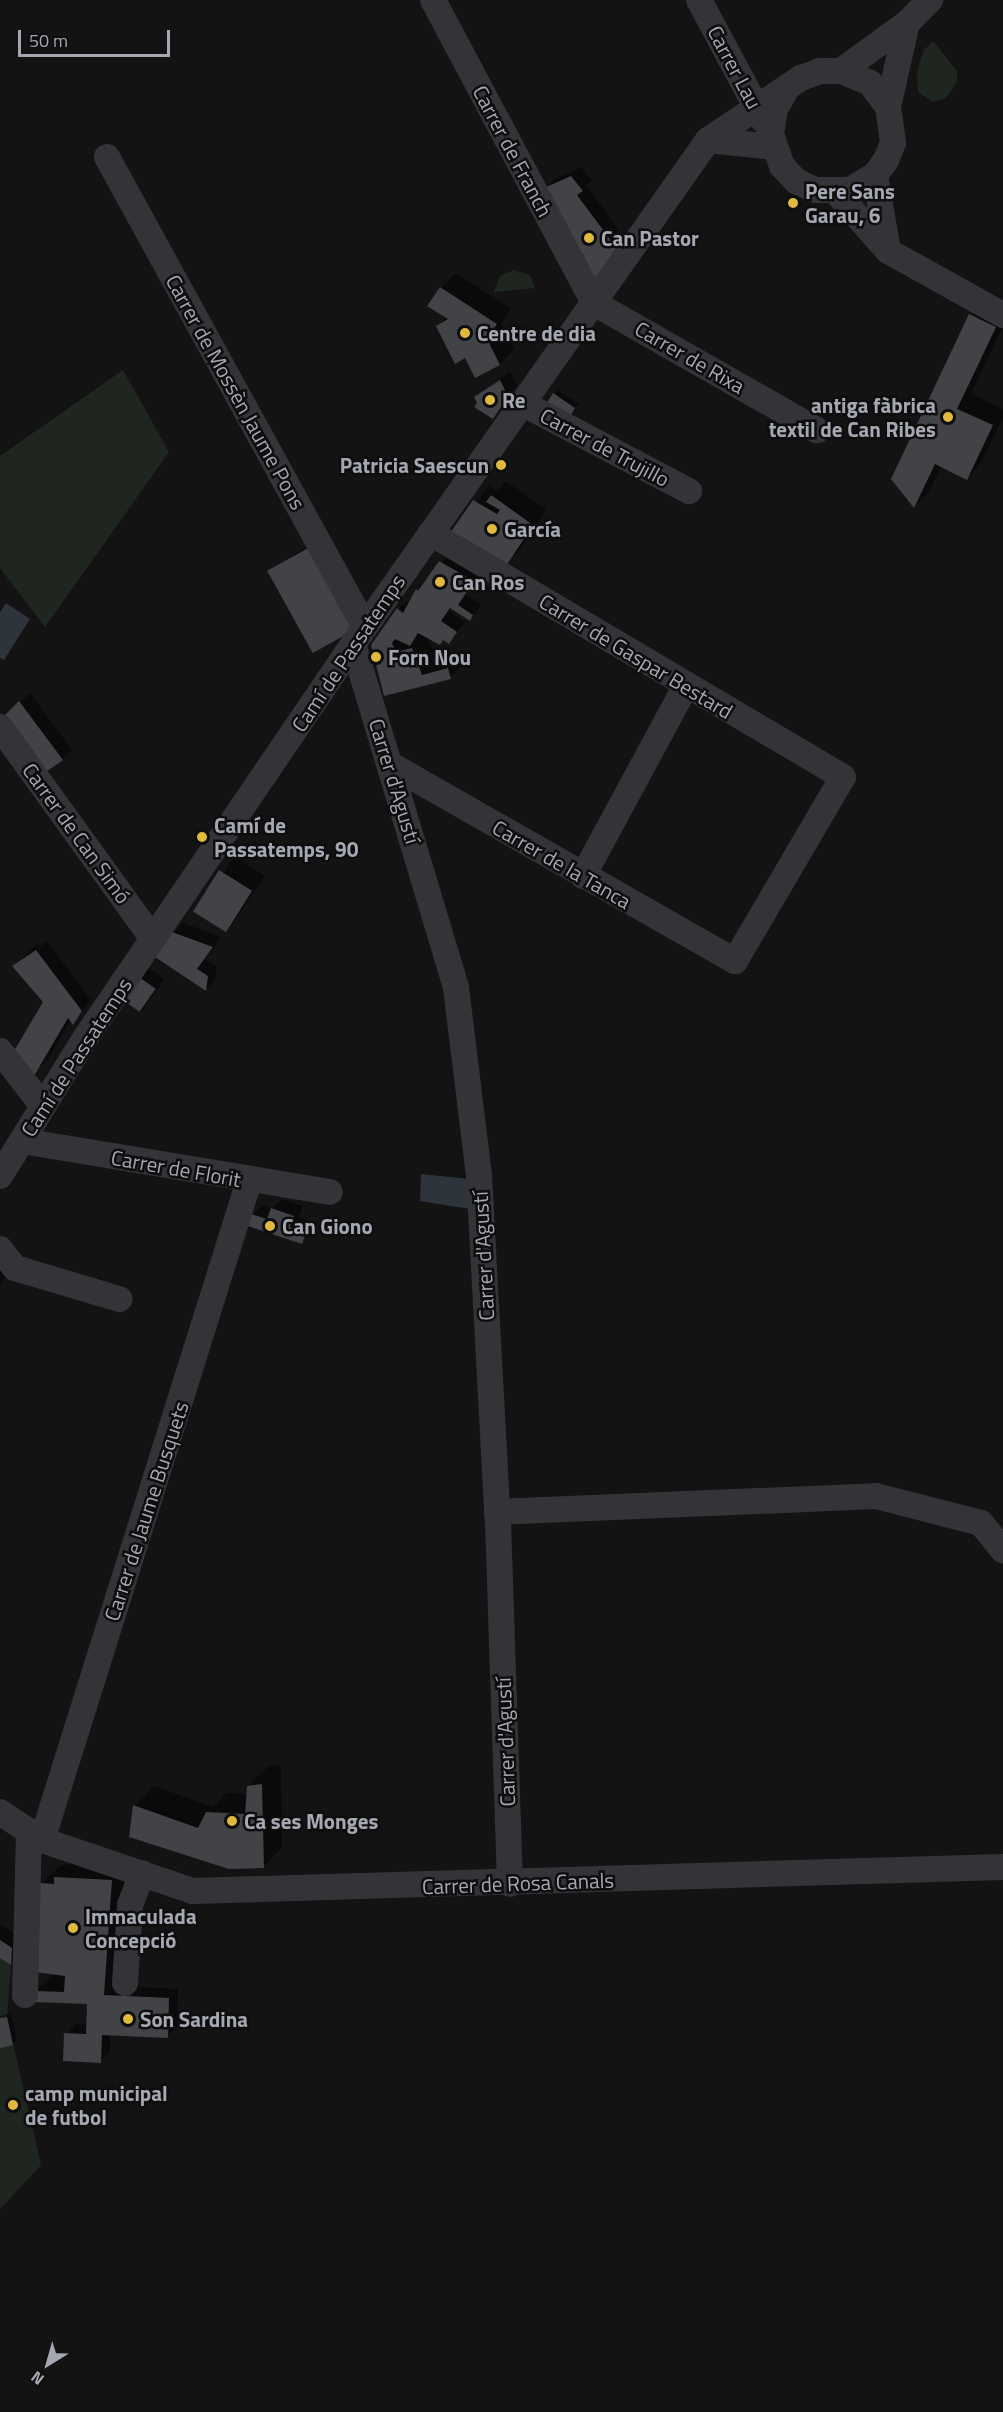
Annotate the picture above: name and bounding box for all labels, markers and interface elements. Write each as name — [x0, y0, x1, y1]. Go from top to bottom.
scale bar — [21, 18, 172, 56]
street label: Carrer Lau — [703, 21, 767, 113]
text: 50 m — [29, 27, 68, 54]
street label: Carrer de Franch — [468, 81, 558, 221]
place label: Pere Sans Garau, 6 — [805, 178, 895, 228]
marker: Pere Sans Garau, 6 — [786, 196, 800, 210]
place label: Can Pastor — [601, 225, 699, 251]
marker: Can Pastor — [582, 231, 596, 245]
street label: Carrer de Mossèn Jaume Pons — [161, 270, 311, 514]
street label: Carrer de Rixa — [631, 315, 749, 399]
place label: Centre de dia — [477, 320, 596, 346]
marker: Centre de dia — [458, 326, 472, 340]
place label: Re — [502, 387, 526, 413]
place label: antiga fàbrica textil de Can Ribes — [769, 392, 936, 442]
marker: Re — [483, 393, 497, 407]
street label: Carrer de Trujillo — [536, 402, 674, 492]
marker: antiga fàbrica textil de Can Ribes — [941, 410, 955, 424]
place label: Patricia Saescun — [340, 452, 489, 478]
marker: Patricia Saescun — [494, 458, 508, 472]
place label: García — [504, 516, 561, 542]
marker: García — [485, 522, 499, 536]
place label: Can Ros — [452, 569, 524, 595]
street label: Camí de Passatemps — [286, 570, 410, 736]
marker: Can Ros — [433, 575, 447, 589]
street label: Carrer de Gaspar Bestard — [535, 588, 737, 724]
place label: Forn Nou — [388, 644, 471, 670]
marker: Forn Nou — [369, 650, 383, 664]
street label: Carrer d'Agustí — [364, 715, 426, 847]
street label: Carrer de Can Simó — [18, 758, 136, 908]
place label: Camí de Passatemps, 90 — [214, 812, 359, 862]
street label: Carrer de la Tanca — [488, 814, 636, 914]
marker: Camí de Passatemps, 90 — [195, 830, 209, 844]
street label: Camí de Passatemps — [15, 973, 137, 1141]
street label: Carrer de Florit — [109, 1144, 243, 1192]
street label: Carrer d'Agustí — [467, 1191, 499, 1321]
place label: Can Giono — [282, 1213, 373, 1239]
marker: Can Giono — [263, 1219, 277, 1233]
street label: Carrer de Jaume Busquets — [99, 1398, 193, 1624]
street label: Carrer d'Agustí — [490, 1677, 520, 1807]
place label: Ca ses Monges — [244, 1808, 378, 1834]
marker: Ca ses Monges — [225, 1814, 239, 1828]
street label: Carrer de Rosa Canals — [422, 1867, 614, 1899]
place label: Immaculada Concepció — [85, 1903, 197, 1953]
marker: Immaculada Concepció — [66, 1921, 80, 1935]
place label: Son Sardina — [140, 2006, 248, 2032]
marker: Son Sardina — [121, 2012, 135, 2026]
place label: camp municipal de futbol — [25, 2080, 168, 2130]
marker: camp municipal de futbol — [6, 2098, 20, 2112]
north arrow — [18, 2334, 78, 2394]
text: N — [26, 2365, 49, 2391]

